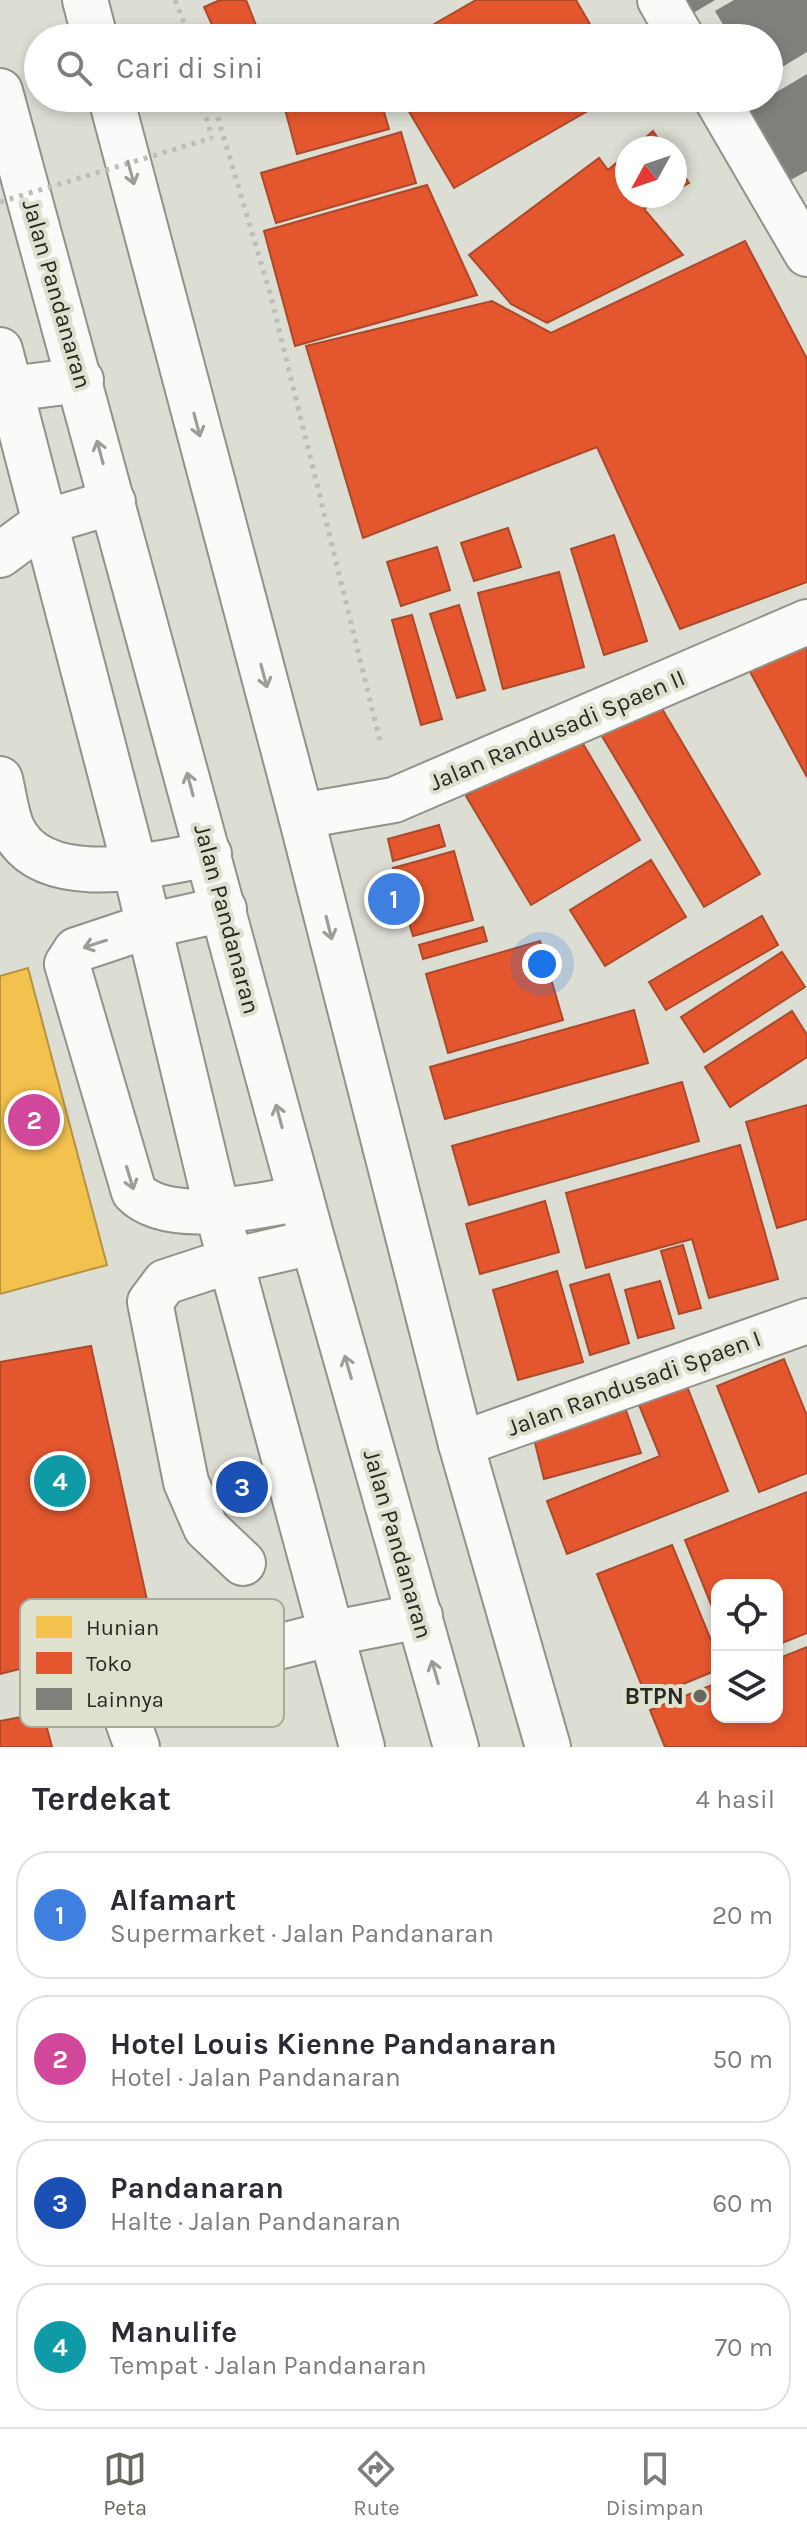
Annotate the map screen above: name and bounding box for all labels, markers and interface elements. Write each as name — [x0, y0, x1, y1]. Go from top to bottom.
search box — [24, 24, 783, 112]
icon: search — [52, 46, 96, 90]
text: Cari di sini — [116, 50, 263, 86]
north arrow — [615, 136, 687, 208]
one-way arrow — [124, 160, 139, 186]
street label: Jalan Pandanaran — [17, 196, 97, 392]
one-way arrow — [190, 411, 205, 437]
one-way arrow — [91, 439, 106, 465]
one-way arrow — [257, 663, 272, 689]
street label: Jalan Randusadi Spaen II — [425, 663, 689, 797]
one-way arrow — [182, 771, 197, 797]
street label: Jalan Pandanaran — [188, 821, 266, 1017]
pin: 1 — [368, 869, 420, 929]
one-way arrow — [323, 914, 338, 940]
one-way arrow — [83, 937, 108, 952]
your location — [522, 944, 562, 984]
pin: 2 — [8, 1090, 60, 1150]
one-way arrow — [271, 1103, 286, 1129]
one-way arrow — [123, 1164, 138, 1190]
street label: Jalan Randusadi Spaen I — [503, 1324, 765, 1442]
one-way arrow — [340, 1354, 355, 1380]
street label: Jalan Pandanaran — [358, 1446, 438, 1642]
pin: 4 — [34, 1451, 86, 1511]
pin: 3 — [216, 1457, 268, 1517]
map controls — [711, 1579, 783, 1723]
button: locate — [711, 1579, 783, 1651]
legend — [20, 1599, 284, 1727]
text: Hunian — [86, 1615, 159, 1641]
text: Toko — [86, 1651, 132, 1677]
button: layers — [711, 1651, 783, 1723]
one-way arrow — [427, 1659, 442, 1685]
place label: BTPN — [625, 1682, 684, 1710]
text: Lainnya — [86, 1687, 164, 1713]
marker: BTPN — [691, 1687, 709, 1705]
text: Terdekat — [32, 1779, 171, 1819]
text: 4 hasil — [696, 1784, 775, 1815]
text: Alfamart — [110, 1882, 236, 1918]
text: 1 — [55, 1900, 65, 1931]
text: 20 m — [712, 1900, 773, 1931]
text: Supermarket · Jalan Pandanaran — [110, 1918, 494, 1949]
text: Hotel Louis Kienne Pandanaran — [110, 2026, 557, 2062]
text: 2 — [52, 2044, 68, 2075]
text: 50 m — [712, 2044, 773, 2075]
text: Hotel · Jalan Pandanaran — [110, 2062, 401, 2093]
text: Pandanaran — [110, 2170, 284, 2206]
text: 3 — [52, 2188, 68, 2219]
text: 60 m — [712, 2188, 773, 2219]
text: Halte · Jalan Pandanaran — [110, 2206, 401, 2237]
text: Manulife — [110, 2314, 237, 2350]
text: 4 — [52, 2332, 68, 2363]
text: 70 m — [715, 2332, 773, 2363]
text: Tempat · Jalan Pandanaran — [110, 2350, 427, 2381]
tab: Peta — [103, 2447, 147, 2521]
tab: Rute — [353, 2447, 400, 2521]
tab: Disimpan — [606, 2447, 704, 2521]

